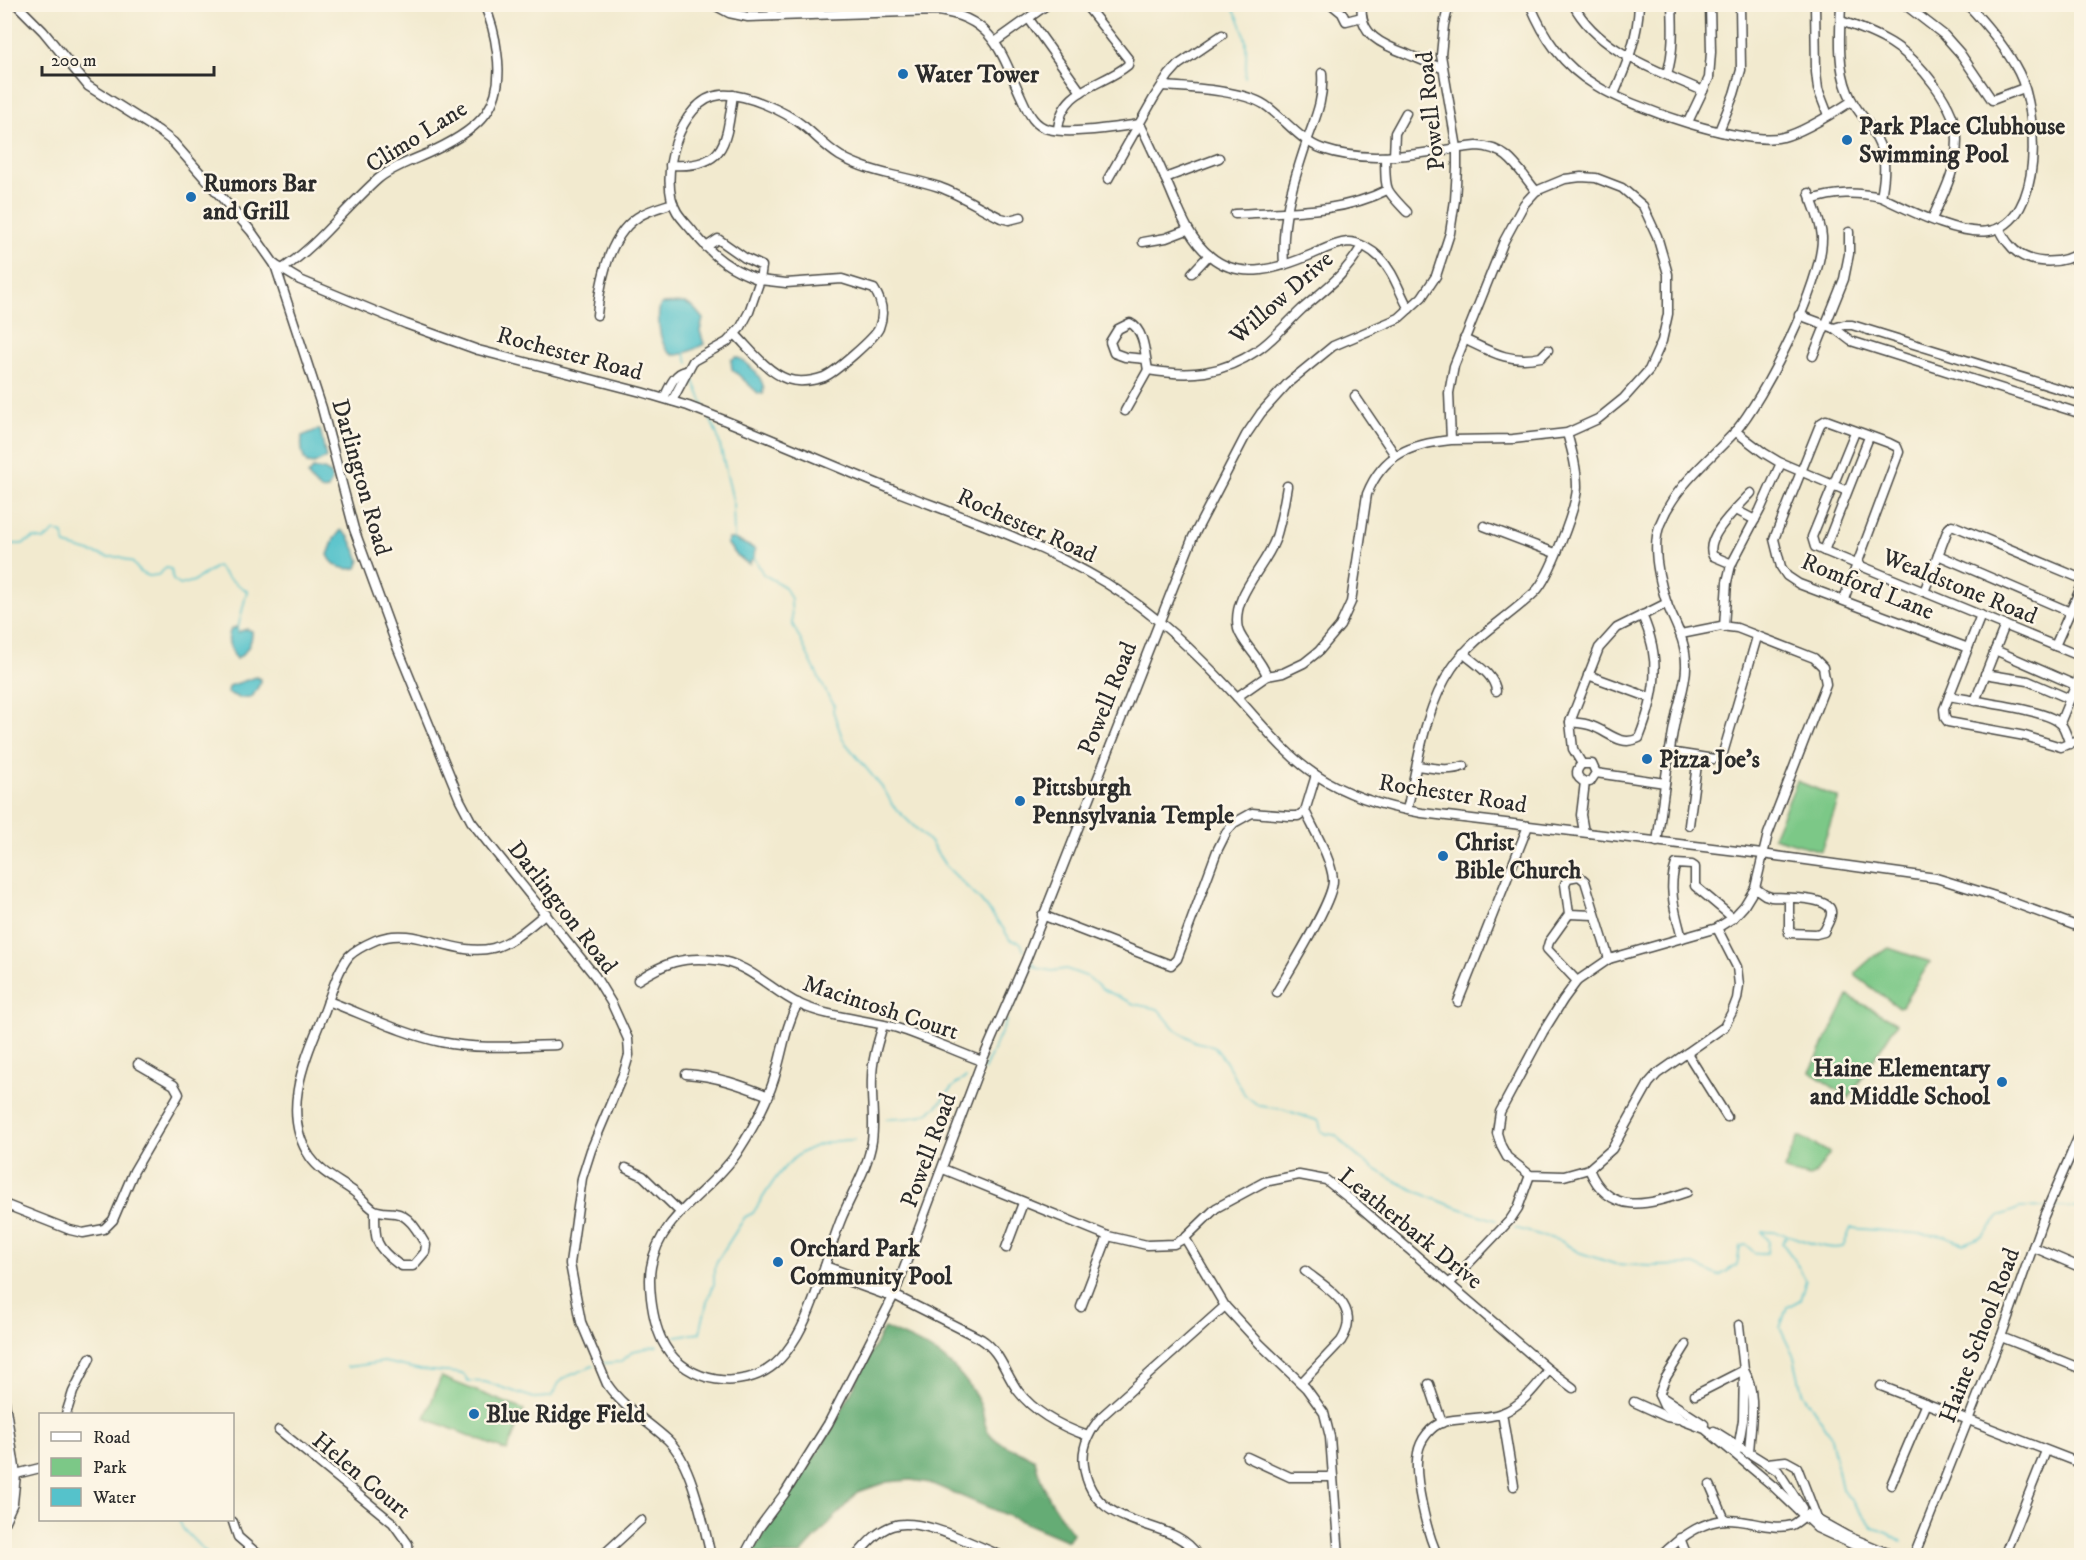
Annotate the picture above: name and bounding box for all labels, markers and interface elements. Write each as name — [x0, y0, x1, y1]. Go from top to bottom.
scale bar — [42, 39, 214, 77]
text: 200 m — [51, 50, 97, 72]
street label: Powell Road — [1410, 50, 1452, 172]
place label: Water Tower — [914, 60, 1040, 90]
marker: Water Tower — [896, 67, 910, 81]
street label: Climo Lane — [360, 94, 473, 180]
place label: Park Place Clubhouse Swimming Pool — [1859, 112, 2065, 170]
marker: Park Place Clubhouse Swimming Pool — [1840, 133, 1854, 147]
place label: Rumors Bar and Grill — [203, 169, 318, 227]
marker: Rumors Bar and Grill — [184, 190, 198, 204]
street label: Willow Drive — [1223, 244, 1340, 352]
street label: Rochester Road — [494, 320, 646, 388]
street label: Darlington Road — [324, 396, 398, 559]
street label: Rochester Road — [952, 482, 1101, 570]
street label: Wealdstone Road — [1877, 542, 2042, 632]
street label: Romford Lane — [1797, 547, 1938, 627]
street label: Powell Road — [1072, 637, 1144, 759]
place label: Pizza Joe's — [1659, 745, 1760, 775]
marker: Pizza Joe's — [1640, 752, 1654, 766]
street label: Rochester Road — [1377, 767, 1529, 821]
place label: Pittsburgh Pennsylvania Temple — [1032, 773, 1234, 831]
marker: Pittsburgh Pennsylvania Temple — [1013, 794, 1027, 808]
place label: Christ Bible Church — [1455, 828, 1582, 886]
street label: Darlington Road — [501, 835, 624, 980]
marker: Christ Bible Church — [1436, 849, 1450, 863]
street label: Macintosh Court — [799, 969, 963, 1047]
place label: Haine Elementary and Middle School — [1810, 1054, 1991, 1112]
marker: Haine Elementary and Middle School — [1995, 1075, 2009, 1089]
street label: Powell Road — [894, 1089, 964, 1212]
street label: Leatherbark Drive — [1332, 1161, 1489, 1296]
place label: Orchard Park Community Pool — [790, 1234, 953, 1292]
street label: Haine School Road — [1933, 1244, 2027, 1427]
marker: Orchard Park Community Pool — [771, 1255, 785, 1269]
place label: Blue Ridge Field — [486, 1400, 647, 1430]
marker: Blue Ridge Field — [467, 1407, 481, 1421]
legend — [39, 1413, 234, 1521]
street label: Helen Court — [306, 1426, 417, 1526]
text: Road — [93, 1427, 130, 1449]
text: Park — [93, 1457, 127, 1479]
text: Water — [92, 1487, 136, 1509]

